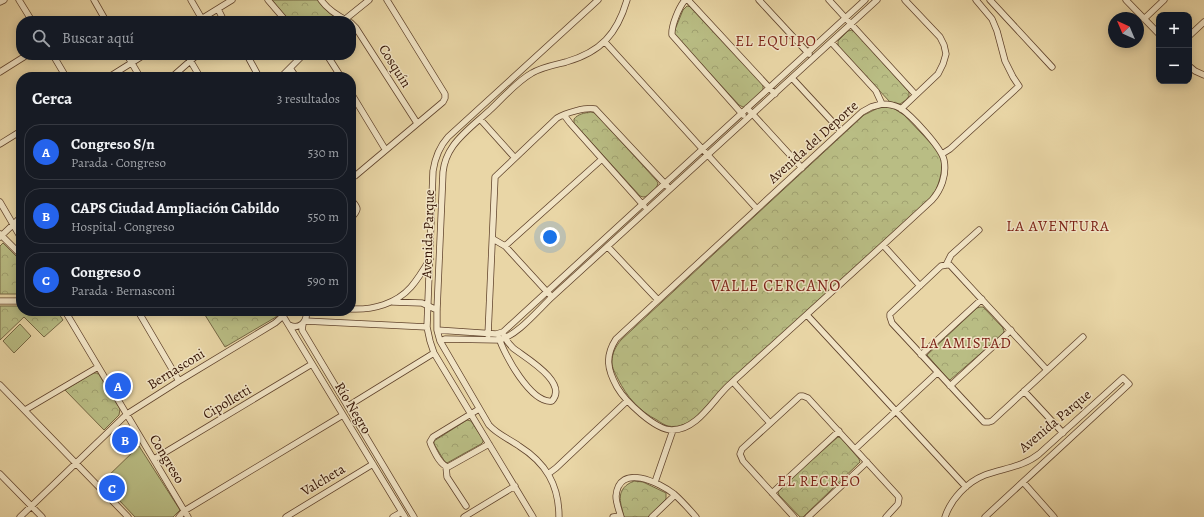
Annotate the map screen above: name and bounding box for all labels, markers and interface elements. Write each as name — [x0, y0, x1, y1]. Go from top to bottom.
north arrow — [1108, 12, 1144, 48]
map controls — [1156, 12, 1192, 84]
button: + — [1156, 12, 1192, 48]
search box — [16, 16, 356, 60]
icon: search — [30, 27, 52, 49]
text: Buscar aquí — [62, 28, 134, 48]
district label: EL EQUIPO — [735, 31, 817, 51]
street label: Cosquín — [374, 41, 416, 91]
button: − — [1156, 48, 1192, 84]
text: Cerca — [32, 87, 72, 110]
text: 3 resultados — [277, 90, 340, 107]
street label: Avenida del Deporte — [763, 96, 862, 188]
text: Congreso S/n — [71, 134, 155, 154]
text: A — [42, 144, 50, 161]
text: 530 m — [308, 144, 339, 161]
text: Parada · Congreso — [71, 154, 166, 171]
street label: Avenida Parque — [417, 189, 439, 280]
text: CAPS Ciudad Ampliación Cabildo — [71, 198, 279, 218]
text: B — [42, 208, 50, 225]
text: 550 m — [308, 208, 339, 225]
district label: LA AVENTURA — [1006, 216, 1110, 236]
text: Hospital · Congreso — [71, 218, 174, 235]
your location — [540, 227, 560, 247]
text: Congreso 0 — [71, 262, 141, 282]
text: C — [42, 272, 50, 289]
text: 590 m — [307, 272, 339, 289]
district label: VALLE CERCANO — [710, 275, 841, 297]
text: Parada · Bernasconi — [71, 282, 175, 299]
district label: LA AMISTAD — [920, 333, 1012, 353]
street label: Bernasconi — [144, 344, 208, 394]
pin: A — [105, 371, 131, 401]
street label: Río Negro — [330, 379, 376, 437]
street label: Cipolletti — [199, 380, 255, 424]
street label: Avenida Parque — [1014, 385, 1095, 457]
pin: B — [112, 425, 138, 455]
street label: Congreso — [145, 431, 189, 487]
street label: Valcheta — [297, 459, 349, 501]
district label: EL RECREO — [777, 471, 861, 491]
pin: C — [99, 473, 125, 503]

